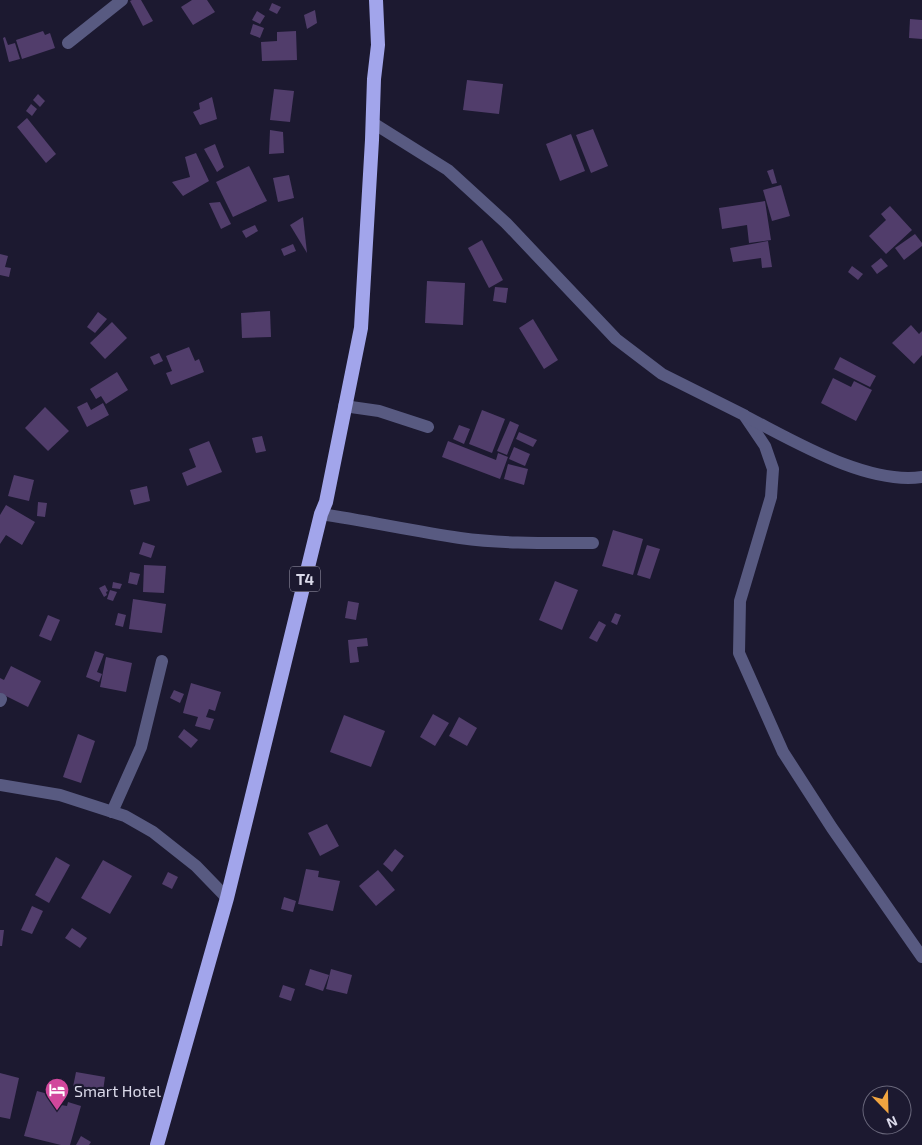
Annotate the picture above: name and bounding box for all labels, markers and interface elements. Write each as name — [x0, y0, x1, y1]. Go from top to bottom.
road number: T4 — [290, 566, 320, 592]
hotel icon: Smart Hotel — [44, 1077, 70, 1111]
place label: Smart Hotel — [74, 1081, 161, 1100]
north arrow — [862, 1085, 912, 1135]
text: N — [884, 1113, 900, 1132]

